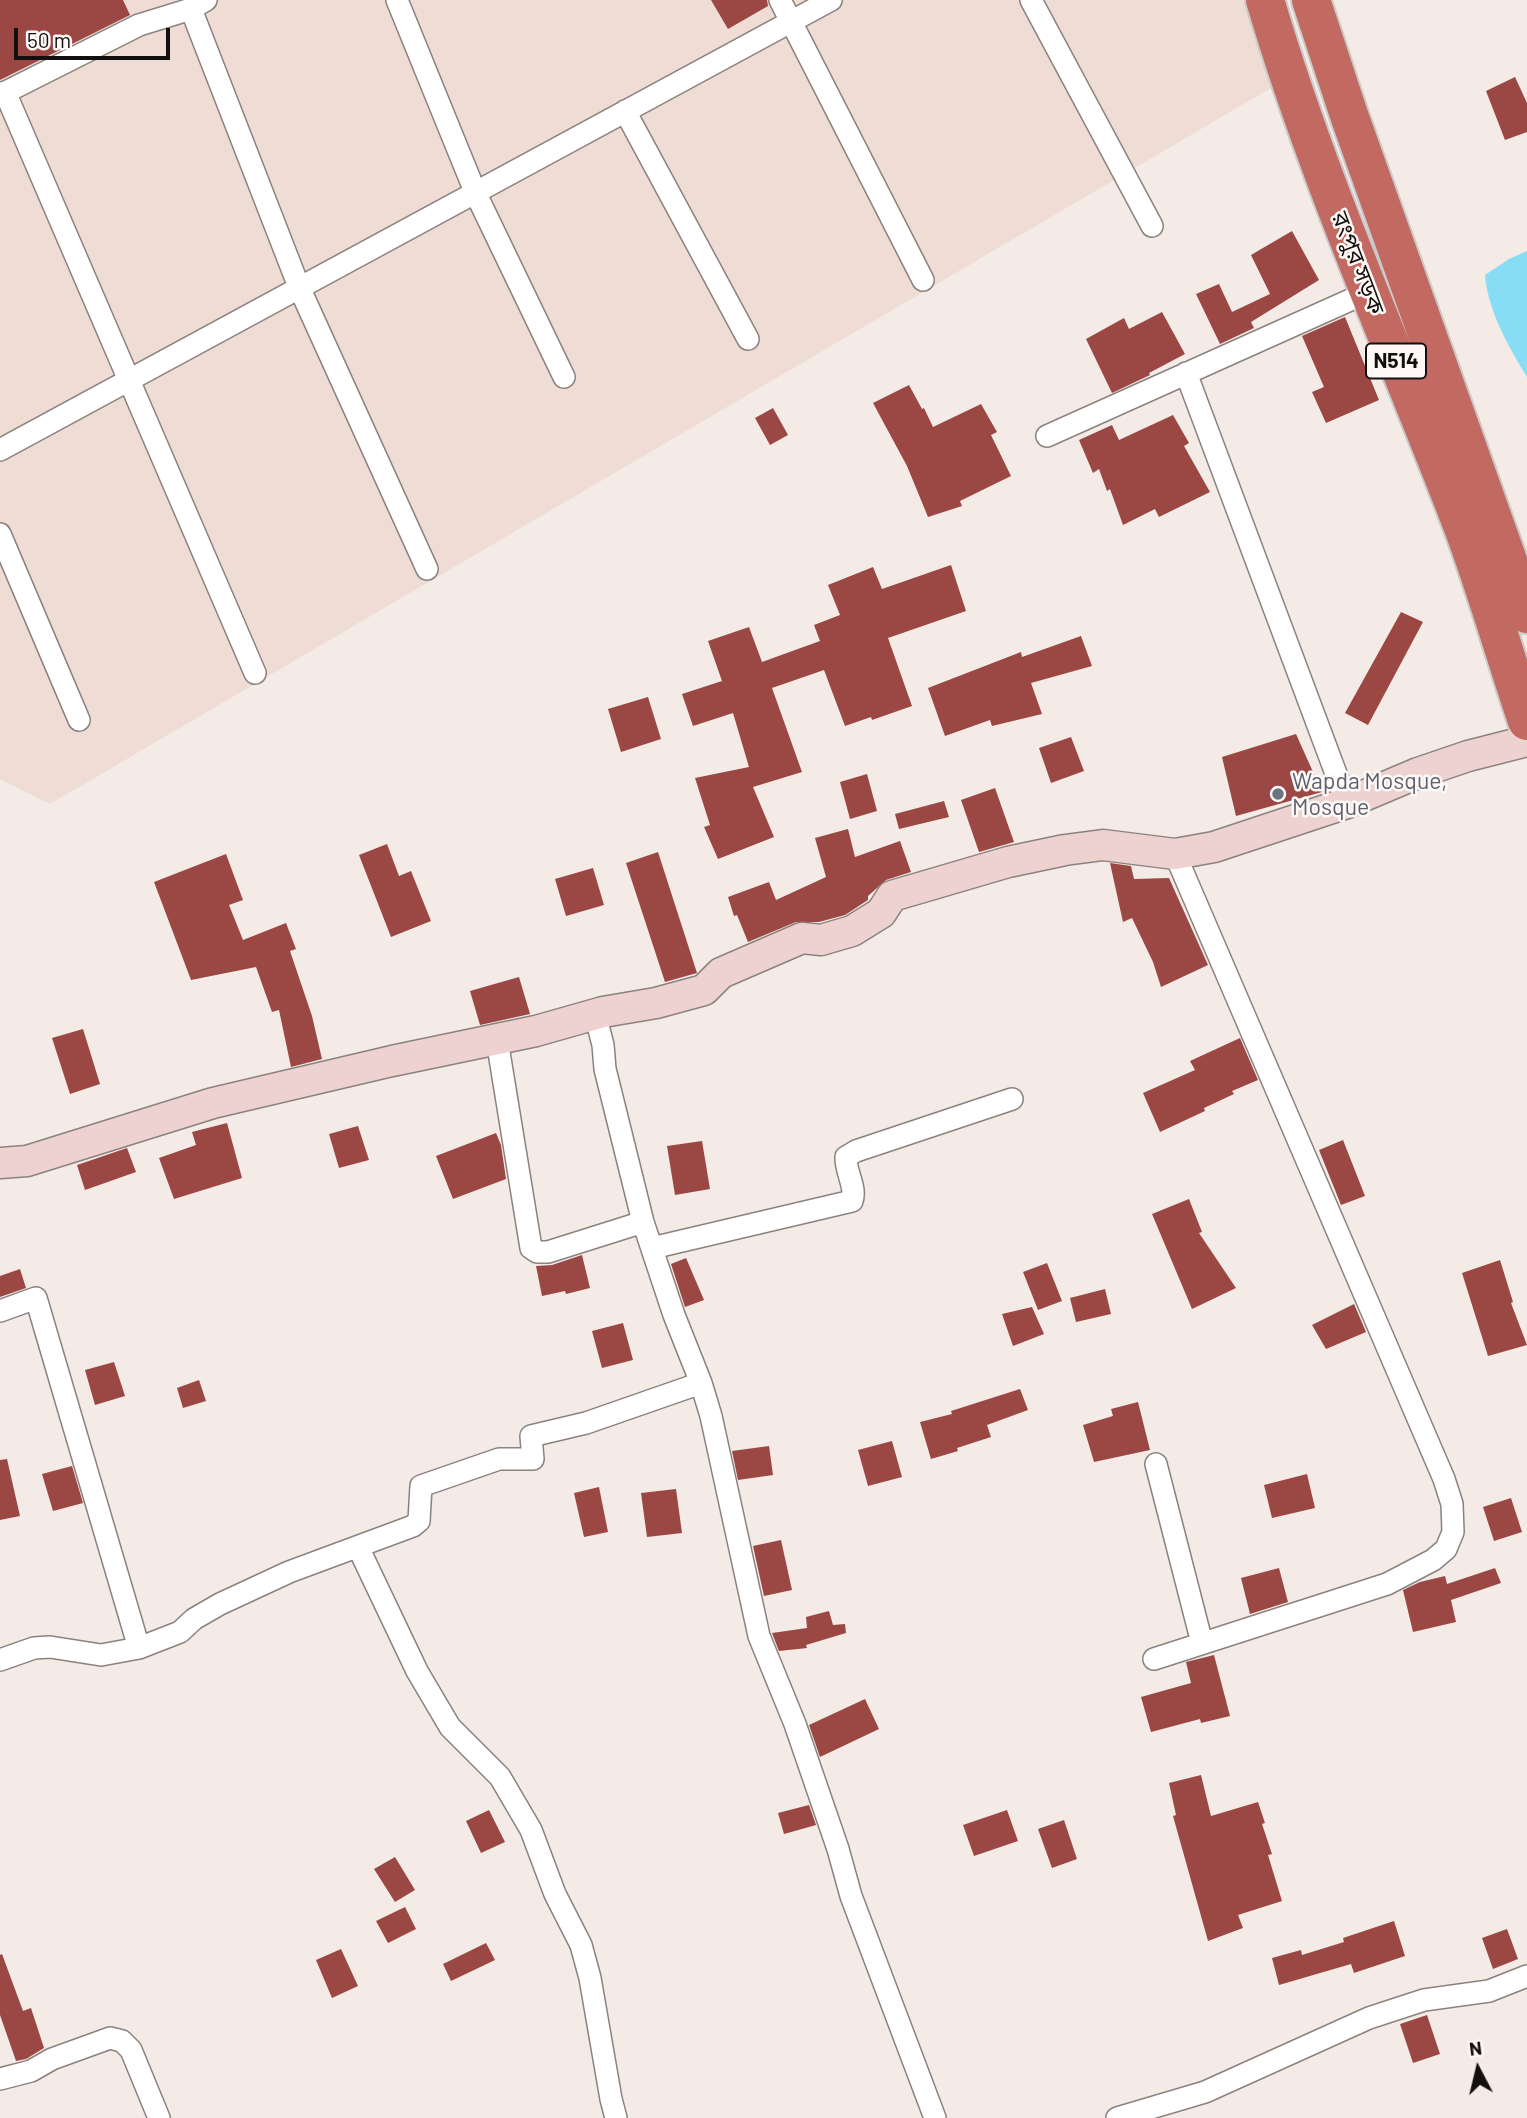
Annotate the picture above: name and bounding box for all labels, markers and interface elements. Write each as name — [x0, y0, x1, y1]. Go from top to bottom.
scale bar — [18, 14, 173, 58]
text: 50 m — [27, 27, 71, 52]
street label: রংপুর সড়ক — [1326, 208, 1390, 318]
road number: N514 — [1366, 344, 1426, 378]
place label: Wapda Mosque, Mosque — [1292, 767, 1447, 821]
marker: Wapda Mosque, Mosque — [1270, 786, 1286, 802]
north arrow — [1443, 2034, 1513, 2104]
text: N — [1468, 2035, 1483, 2060]

